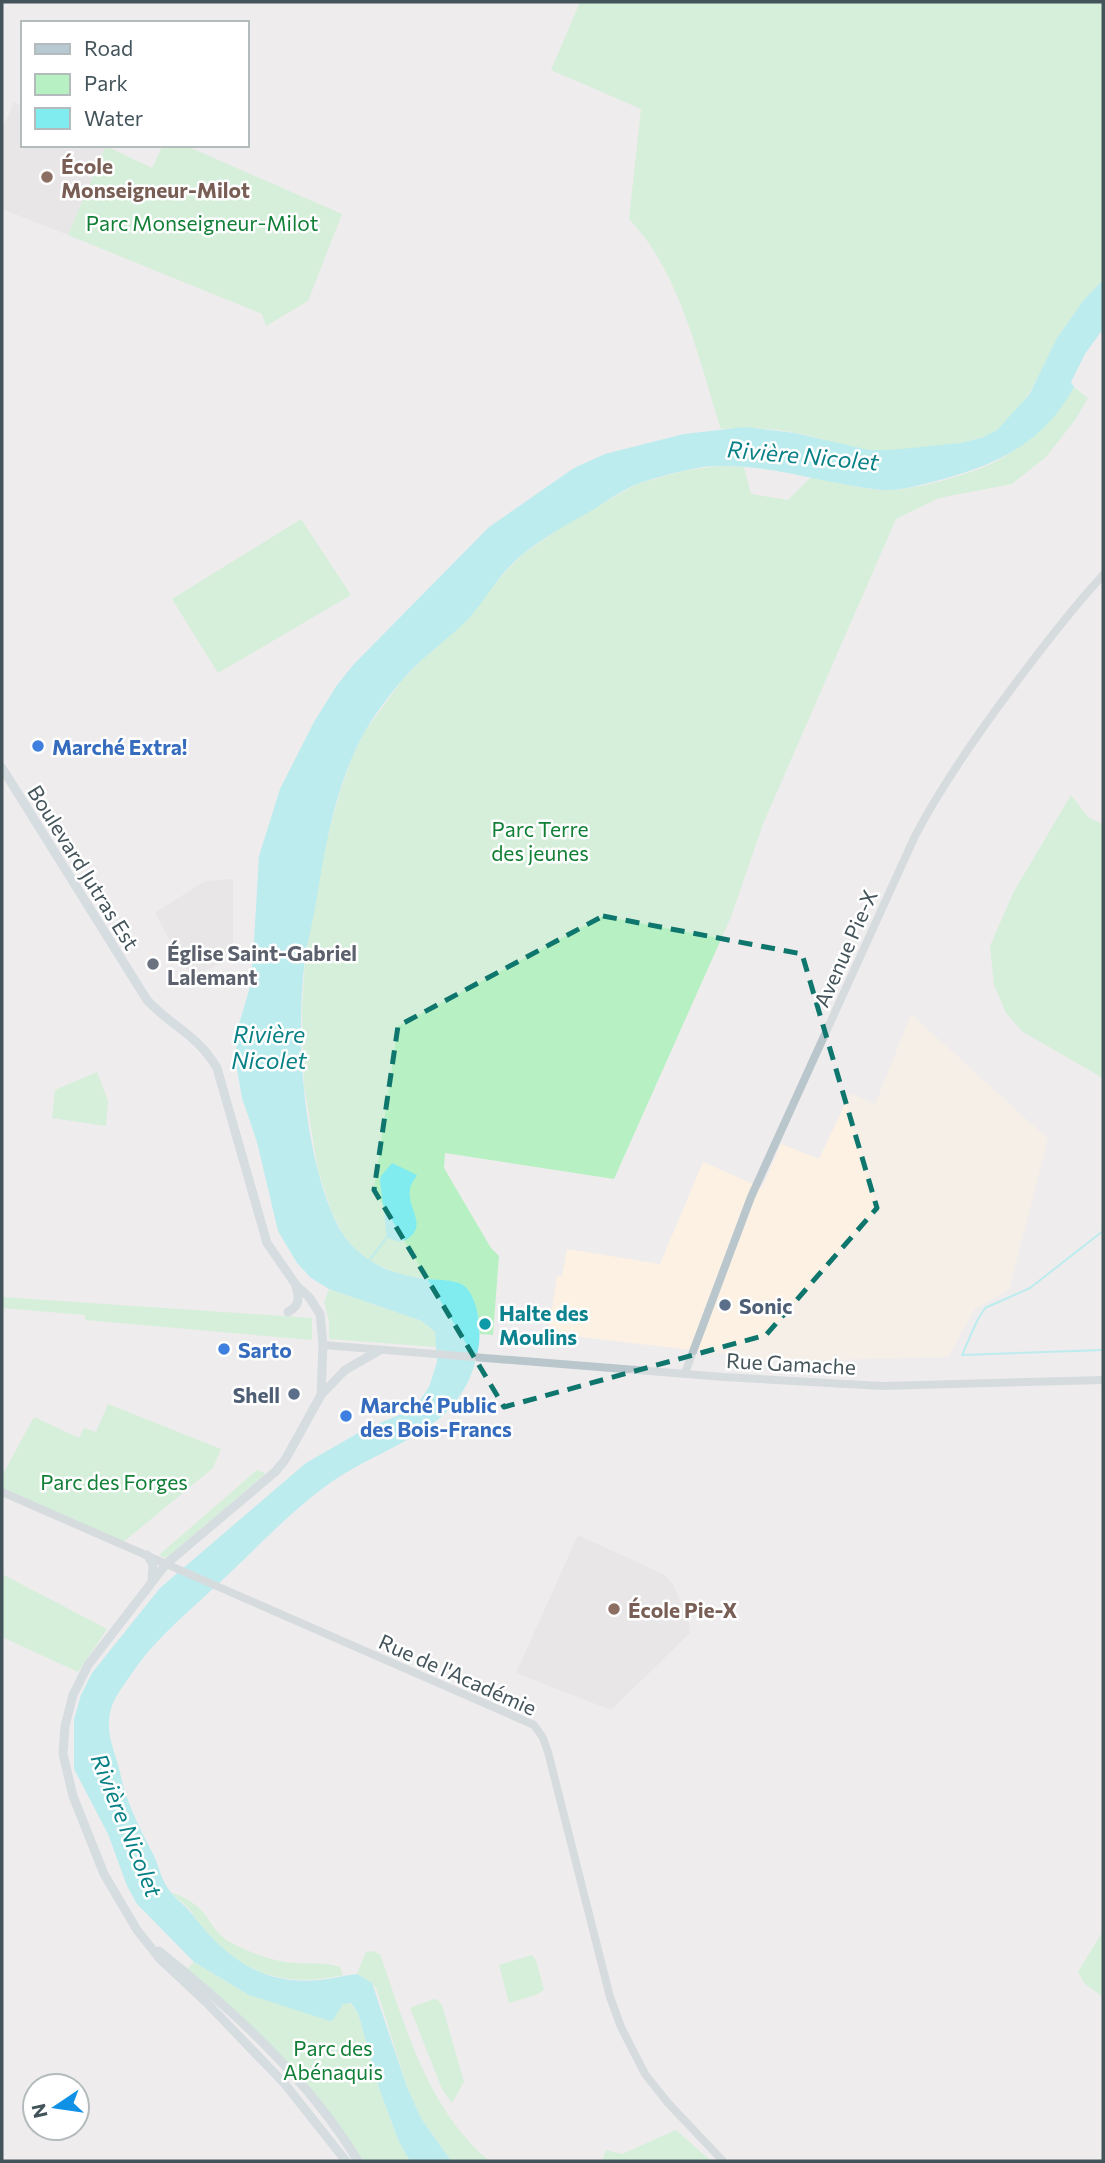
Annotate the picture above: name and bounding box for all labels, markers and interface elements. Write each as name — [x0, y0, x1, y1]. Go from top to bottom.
legend — [21, 21, 248, 147]
text: Road — [84, 35, 133, 60]
text: Park — [84, 70, 128, 95]
text: Water — [84, 105, 143, 130]
place label: École Monseigneur-Milot — [61, 153, 250, 202]
marker: École Monseigneur-Milot — [39, 169, 55, 185]
park label: Parc Monseigneur-Milot — [86, 210, 318, 235]
water label: Rivière Nicolet — [726, 434, 881, 476]
place label: Marché Extra! — [52, 734, 187, 759]
marker: Marché Extra! — [30, 738, 46, 754]
street label: Boulevard Jutras Est — [23, 780, 145, 954]
park label: Parc Terre des jeunes — [491, 816, 589, 865]
street label: Avenue Pie-X — [808, 885, 882, 1011]
place label: Église Saint-Gabriel Lalemant — [167, 940, 357, 989]
marker: Église Saint-Gabriel Lalemant — [145, 956, 161, 972]
water label: Rivière Nicolet — [231, 1020, 307, 1074]
place label: Sonic — [739, 1293, 792, 1318]
marker: Sonic — [717, 1297, 733, 1313]
place label: Halte des Moulins — [499, 1300, 589, 1349]
marker: Halte des Moulins — [477, 1316, 493, 1332]
place label: Sarto — [238, 1337, 292, 1362]
marker: Sarto — [216, 1341, 232, 1357]
street label: Rue Gamache — [725, 1347, 857, 1379]
place label: Shell — [233, 1382, 280, 1407]
marker: Shell — [286, 1386, 302, 1402]
place label: Marché Public des Bois-Francs — [360, 1392, 512, 1441]
marker: Marché Public des Bois-Francs — [338, 1408, 354, 1424]
park label: Parc des Forges — [40, 1469, 188, 1494]
place label: École Pie-X — [628, 1597, 737, 1622]
marker: École Pie-X — [606, 1601, 622, 1617]
street label: Rue de l'Académie — [375, 1628, 541, 1720]
water label: Rivière Nicolet — [86, 1749, 169, 1901]
park label: Parc des Abénaquis — [283, 2035, 383, 2084]
north arrow — [21, 2072, 91, 2142]
text: N — [26, 2101, 52, 2120]

